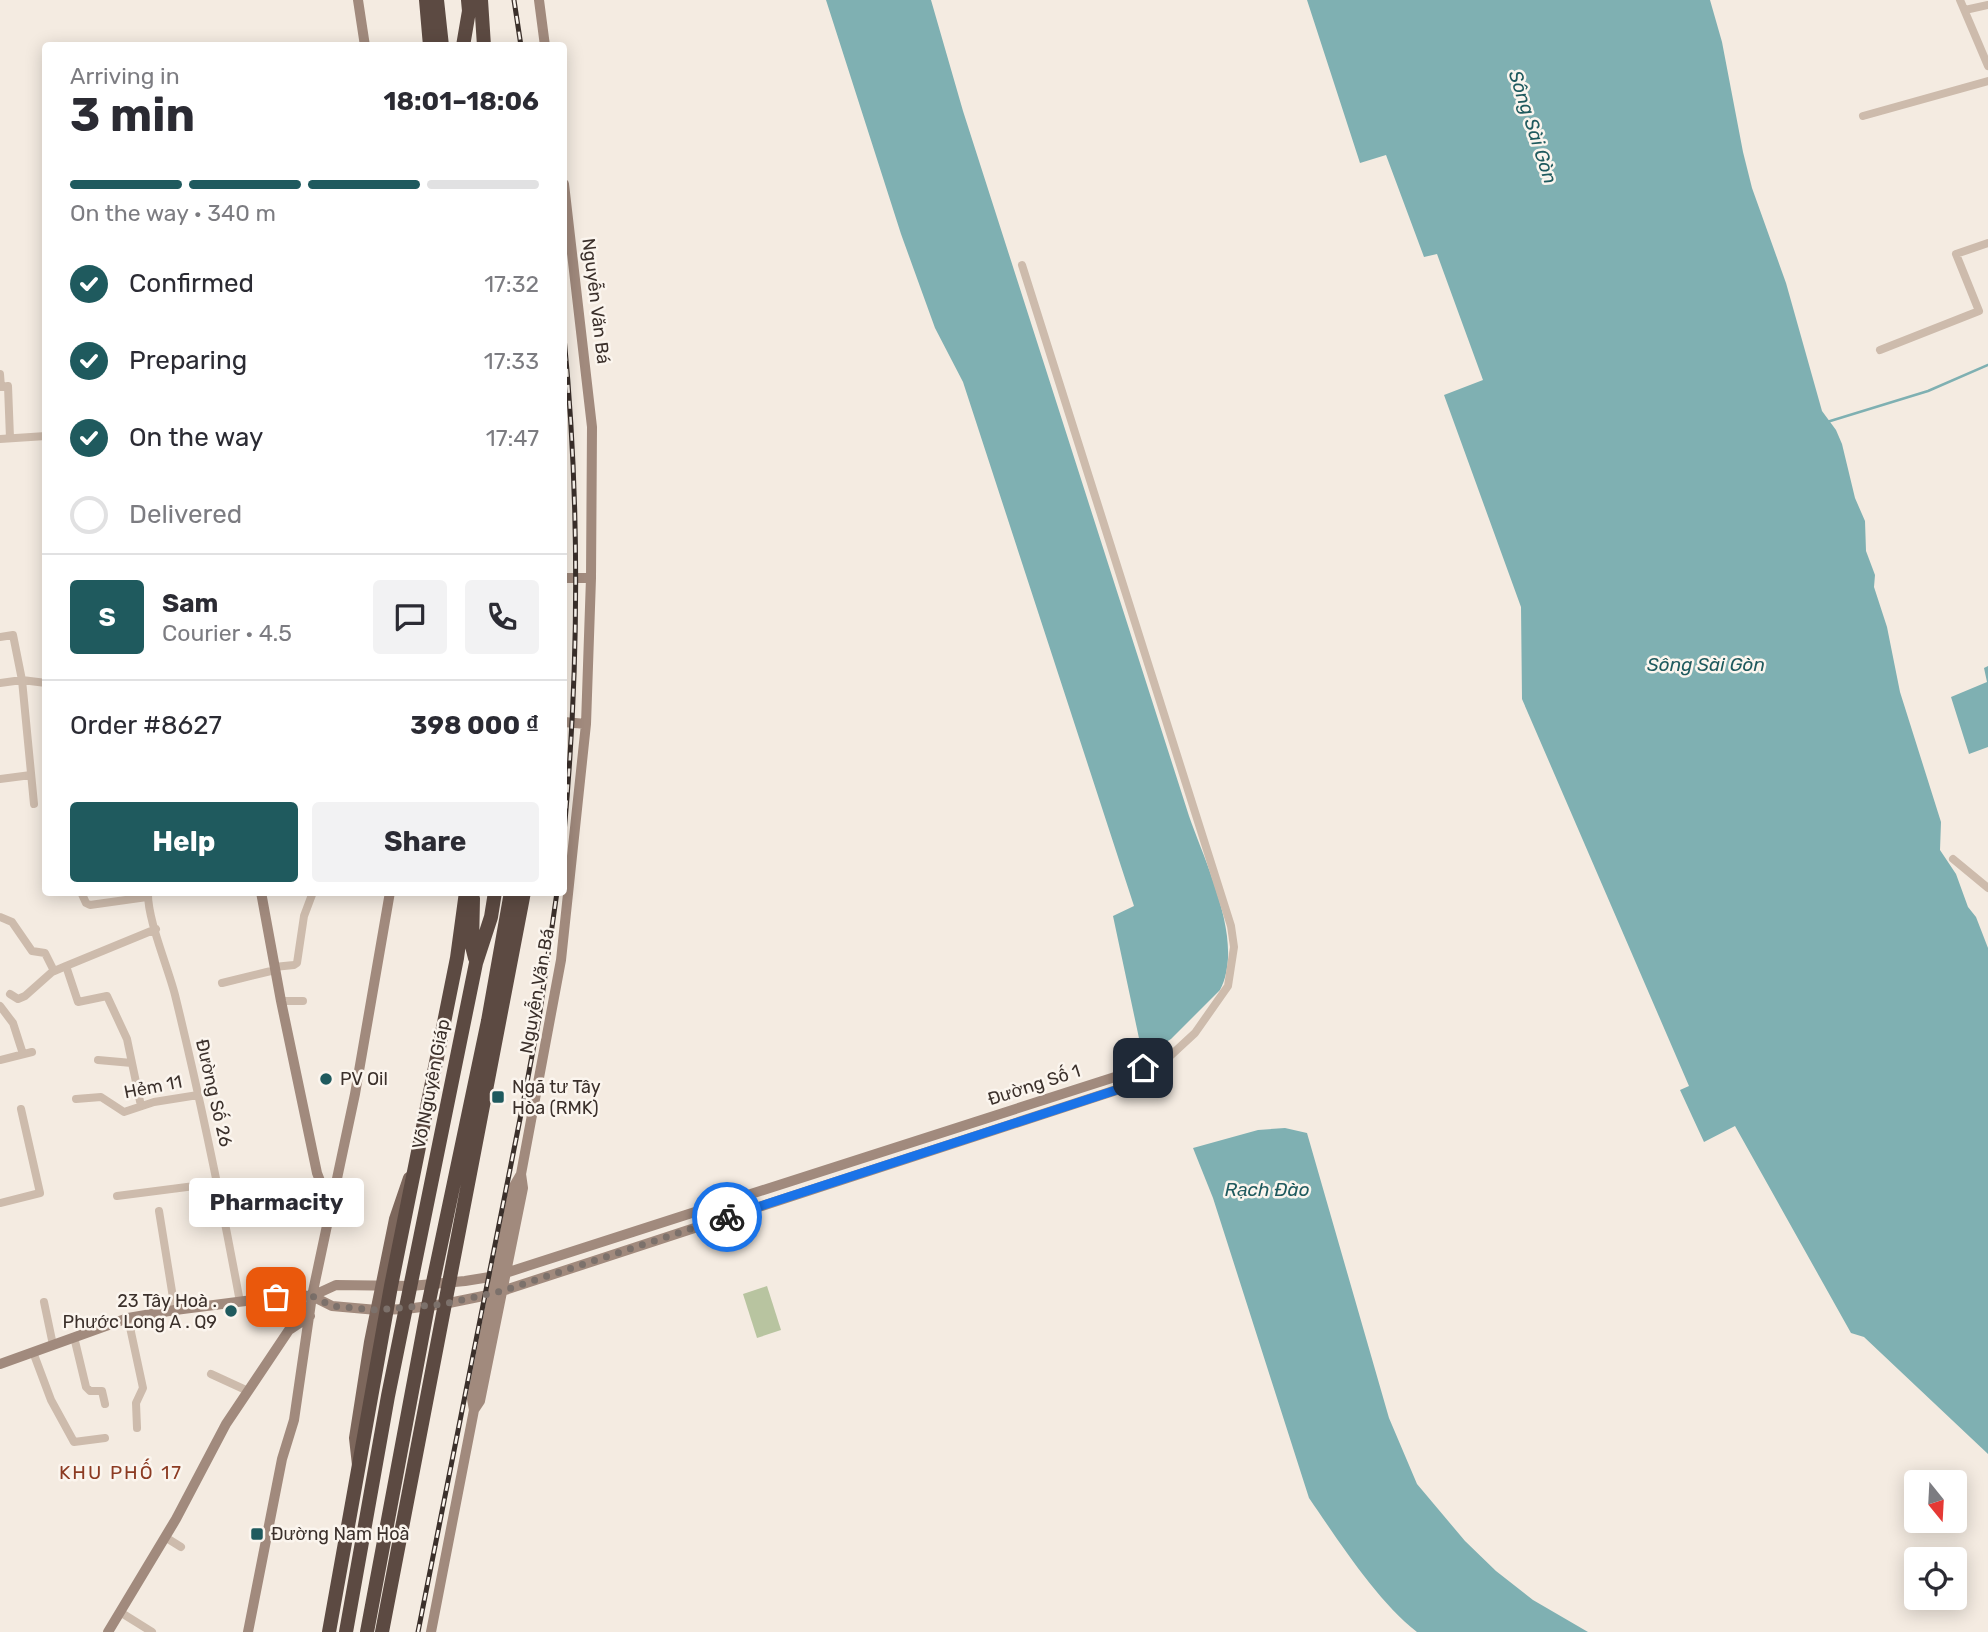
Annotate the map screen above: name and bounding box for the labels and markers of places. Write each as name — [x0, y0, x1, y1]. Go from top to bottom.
pin — [1113, 1038, 1173, 1098]
place label: PV Oil — [340, 1068, 388, 1090]
marker: PV Oil — [318, 1071, 334, 1087]
place label: Ngã tư Tây Hòa (RMK) — [512, 1076, 601, 1119]
marker: Ngã tư Tây Hòa (RMK) — [490, 1089, 506, 1105]
callout: Pharmacity — [188, 1178, 364, 1227]
pin — [246, 1267, 306, 1327]
place label: 23 Tây Hoà . Phước Long A . Q9 — [63, 1290, 217, 1333]
marker: 23 Tây Hoà . Phước Long A . Q9 — [223, 1303, 239, 1319]
place label: Đường Nam Hoà — [271, 1523, 409, 1545]
marker: Đường Nam Hoà — [249, 1526, 265, 1542]

